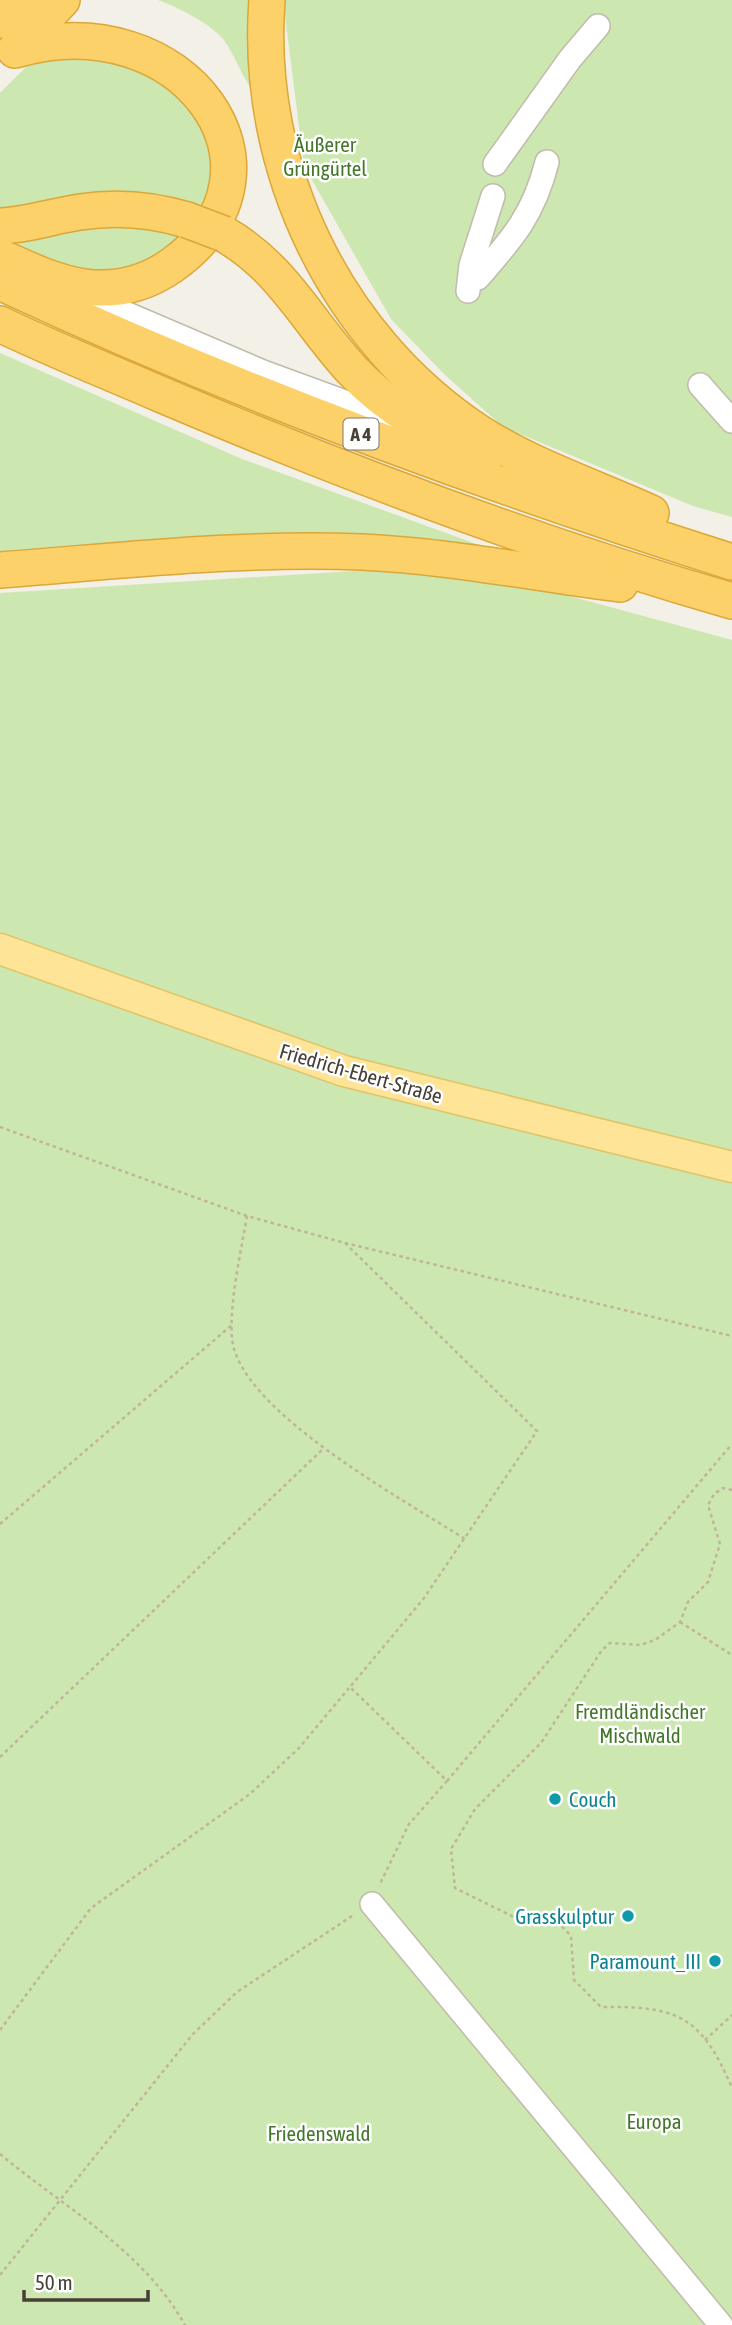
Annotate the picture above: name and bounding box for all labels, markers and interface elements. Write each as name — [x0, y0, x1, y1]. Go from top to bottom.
park label: Äußerer Grüngürtel — [283, 132, 367, 180]
road number: A 4 — [344, 418, 378, 449]
street label: Friedrich-Ebert-Straße — [277, 1038, 445, 1108]
park label: Fremdländischer Mischwald — [575, 1699, 706, 1747]
place label: Couch — [569, 1787, 616, 1811]
marker: Couch — [547, 1791, 563, 1807]
place label: Grasskulptur — [515, 1904, 615, 1928]
marker: Grasskulptur — [620, 1908, 636, 1924]
place label: Paramount_III — [589, 1949, 701, 1973]
marker: Paramount_III — [707, 1953, 723, 1969]
park label: Europa — [627, 2109, 681, 2133]
park label: Friedenswald — [268, 2121, 370, 2145]
scale bar — [24, 2258, 149, 2302]
text: 50 m — [35, 2270, 73, 2294]

